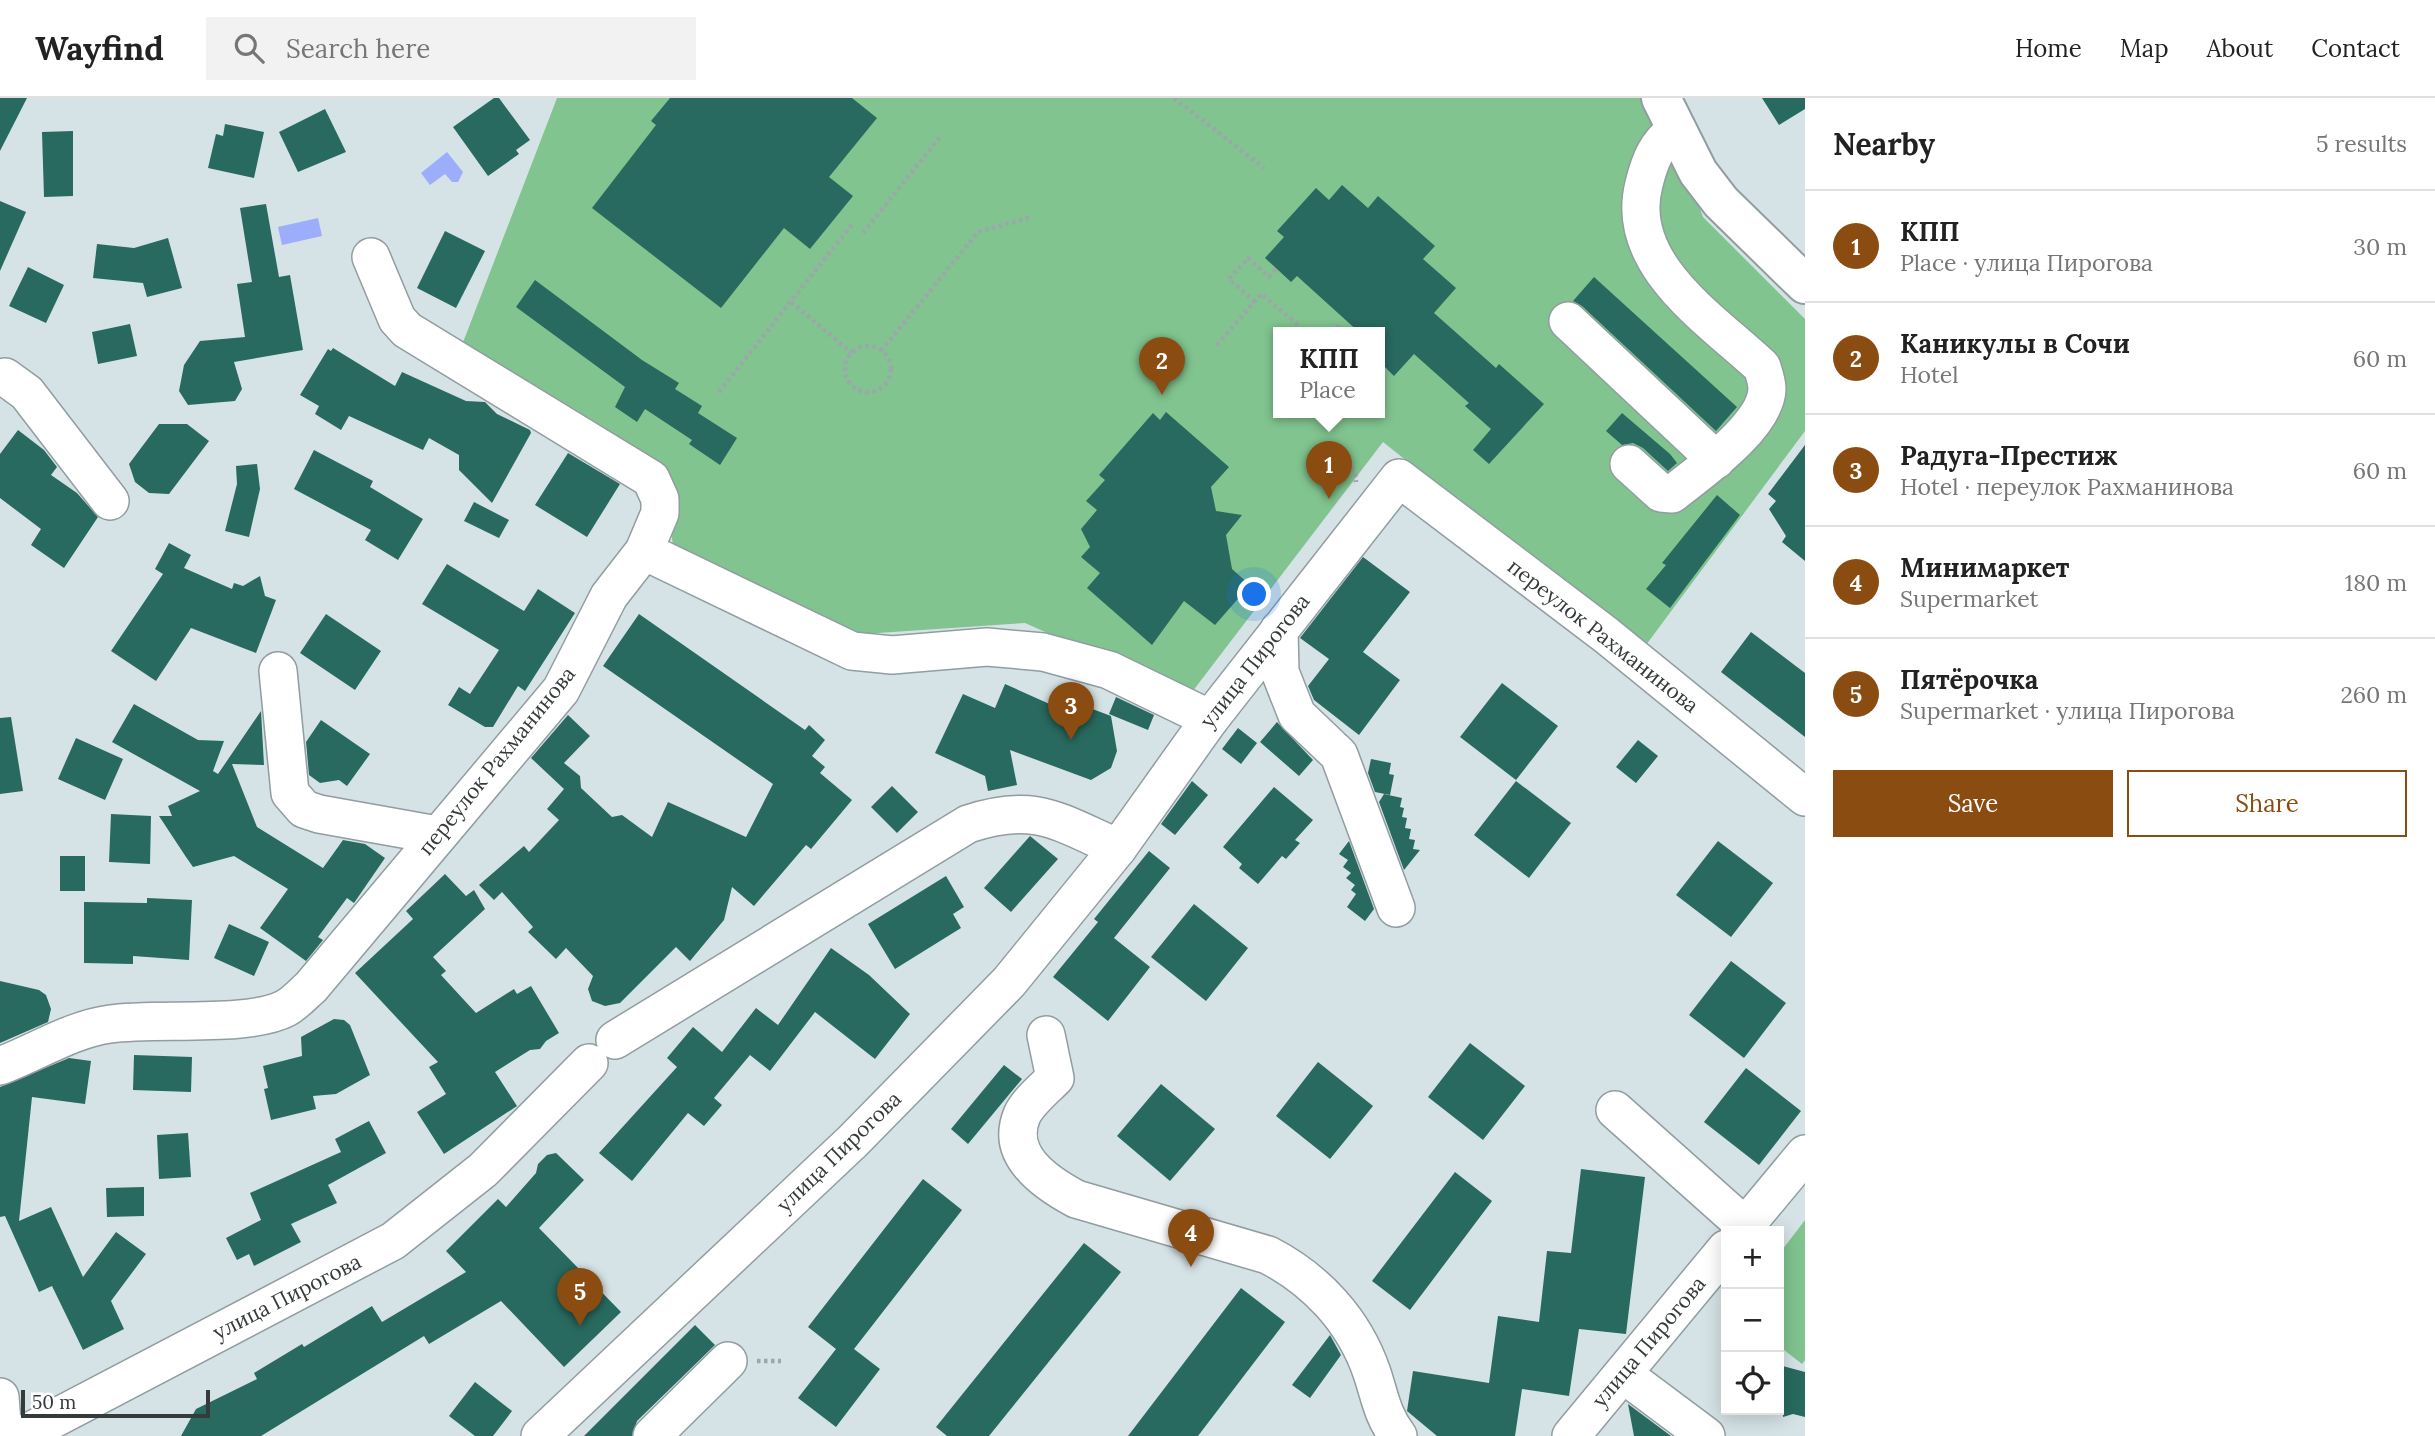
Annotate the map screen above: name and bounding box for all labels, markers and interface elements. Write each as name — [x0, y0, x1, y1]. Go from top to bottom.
search box — [206, 17, 696, 80]
text: Wayfind — [35, 27, 164, 69]
icon: search — [230, 29, 268, 67]
text: Search here — [286, 32, 430, 65]
text: Home — [2015, 33, 2082, 64]
text: Map — [2120, 33, 2169, 64]
text: About — [2207, 33, 2273, 64]
text: Contact — [2311, 33, 2400, 64]
text: Nearby — [1833, 125, 1935, 163]
text: 5 results — [2316, 129, 2407, 158]
text: КПП — [1900, 215, 1960, 248]
text: 1 — [1851, 232, 1861, 261]
text: 30 m — [2353, 232, 2407, 261]
text: Place · улица Пирогова — [1900, 248, 2153, 277]
popup — [1273, 327, 1385, 418]
text: Каникулы в Сочи — [1900, 327, 2130, 360]
pin: 2 — [1139, 337, 1185, 395]
text: КПП — [1299, 342, 1359, 375]
text: 2 — [1850, 344, 1862, 373]
text: 60 m — [2353, 344, 2407, 373]
text: Hotel — [1900, 360, 1959, 389]
text: Place — [1299, 375, 1356, 404]
text: Радуга-Престиж — [1900, 439, 2118, 472]
pin: 1 — [1306, 441, 1352, 499]
text: 3 — [1850, 456, 1862, 485]
text: 60 m — [2353, 456, 2407, 485]
text: Hotel · переулок Рахманинова — [1900, 472, 2234, 501]
text: Минимаркет — [1900, 551, 2069, 584]
street label: переулок Рахманинова — [1502, 553, 1704, 719]
text: 4 — [1850, 568, 1862, 597]
text: 180 m — [2345, 568, 2407, 597]
your location — [1237, 577, 1271, 611]
text: Supermarket — [1900, 584, 2038, 613]
street label: улица Пирогова — [1194, 588, 1316, 733]
street label: переулок Рахманинова — [412, 661, 581, 861]
text: Пятёрочка — [1900, 663, 2038, 696]
text: 5 — [1850, 680, 1862, 709]
text: 260 m — [2340, 680, 2407, 709]
pin: 3 — [1048, 682, 1094, 740]
text: Supermarket · улица Пирогова — [1900, 696, 2235, 725]
button: Save — [1833, 770, 2113, 837]
button: Share — [2127, 770, 2407, 837]
street label: улица Пирогова — [771, 1085, 907, 1218]
pin: 4 — [1168, 1209, 1214, 1267]
map controls — [1721, 1226, 1784, 1415]
button: + — [1721, 1226, 1784, 1289]
street label: улица Пирогова — [208, 1247, 366, 1346]
pin: 5 — [557, 1268, 603, 1326]
street label: улица Пирогова — [1586, 1270, 1711, 1413]
button: − — [1721, 1289, 1784, 1352]
button: locate — [1721, 1352, 1784, 1415]
scale bar — [21, 1387, 210, 1419]
text: 50 m — [32, 1390, 76, 1414]

